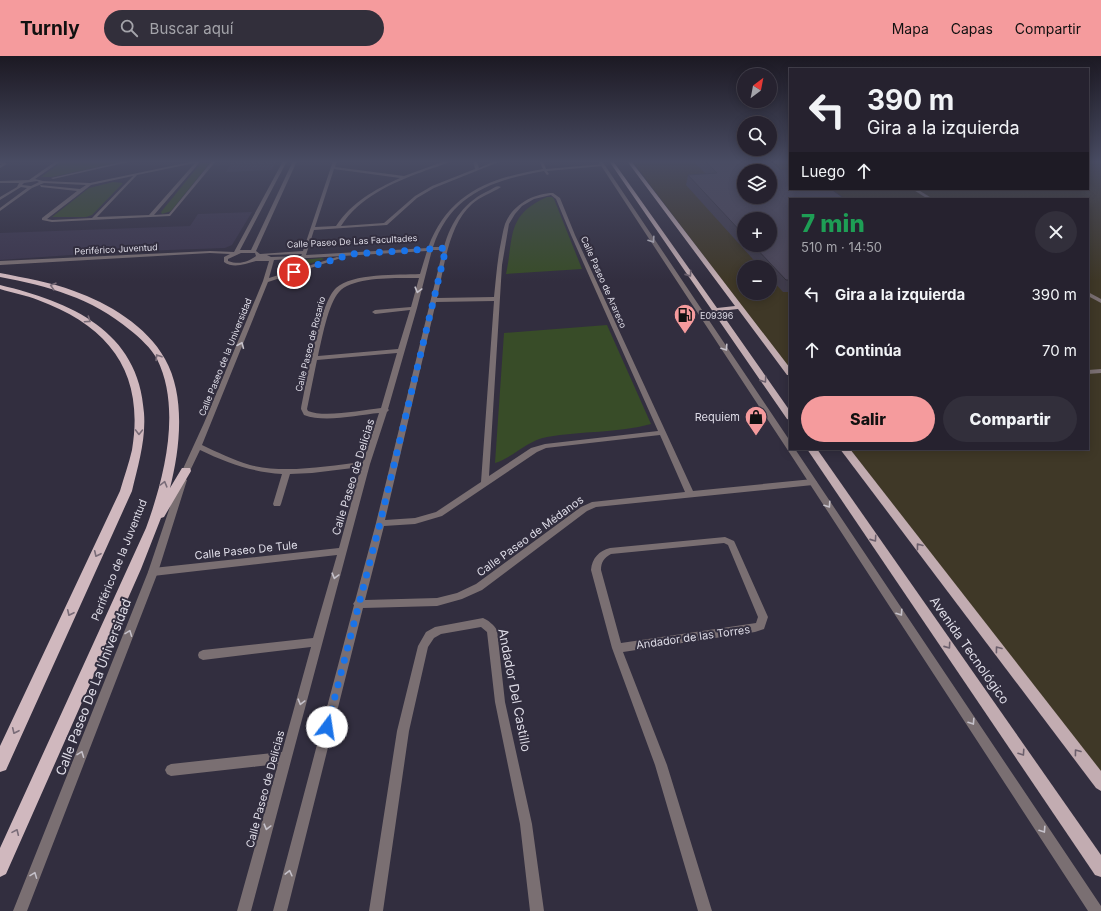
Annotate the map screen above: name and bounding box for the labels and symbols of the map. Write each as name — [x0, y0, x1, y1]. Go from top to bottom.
north arrow — [737, 68, 777, 108]
street label: Calle Paseo De Las Facultades — [286, 232, 418, 250]
street label: Calle Paseo de Arareco — [579, 234, 629, 330]
one-way arrow — [647, 236, 654, 243]
street label: Periférico Juventud — [74, 241, 158, 257]
pin — [277, 255, 311, 289]
one-way arrow — [684, 269, 691, 276]
one-way arrow — [50, 283, 57, 291]
one-way arrow — [415, 287, 423, 293]
street label: Calle Paseo de Rosario — [293, 295, 327, 393]
street label: Calle Paseo de la Universidad — [196, 296, 254, 418]
fuel station icon: E09396 — [672, 302, 698, 335]
place label: E09396 — [700, 310, 734, 321]
one-way arrow — [84, 315, 91, 323]
one-way arrow — [236, 342, 244, 349]
one-way arrow — [720, 344, 728, 351]
one-way arrow — [155, 354, 163, 361]
one-way arrow — [759, 376, 767, 383]
shop icon: Requiem — [743, 404, 769, 437]
place label: Requiem — [695, 410, 740, 424]
street label: Calle Paseo de Delicias — [329, 417, 377, 537]
one-way arrow — [134, 429, 143, 435]
one-way arrow — [159, 481, 168, 488]
street label: Calle Paseo de Médanos — [474, 492, 586, 579]
street label: Periférico de la Juventud — [88, 497, 150, 623]
one-way arrow — [823, 501, 831, 508]
one-way arrow — [869, 534, 876, 541]
street label: Calle Paseo De Tule — [194, 538, 298, 562]
one-way arrow — [917, 543, 924, 550]
one-way arrow — [94, 550, 102, 558]
one-way arrow — [331, 572, 340, 579]
street label: Avenida Tecnológico — [927, 593, 1013, 707]
street label: Calle Paseo De La Universidad — [52, 596, 134, 778]
one-way arrow — [67, 609, 75, 616]
one-way arrow — [895, 609, 903, 616]
street label: Andador de las Torres — [635, 622, 751, 652]
street label: Andador Del Castillo — [495, 627, 535, 753]
one-way arrow — [124, 629, 132, 637]
one-way arrow — [943, 641, 950, 648]
one-way arrow — [996, 646, 1003, 653]
one-way arrow — [297, 698, 306, 705]
position arrow — [306, 706, 348, 748]
one-way arrow — [967, 717, 974, 724]
one-way arrow — [12, 727, 20, 734]
street label: Calle Paseo de Delicias — [243, 729, 287, 849]
one-way arrow — [1017, 749, 1025, 756]
one-way arrow — [77, 750, 85, 757]
one-way arrow — [1075, 750, 1082, 757]
one-way arrow — [263, 824, 271, 830]
one-way arrow — [1038, 826, 1046, 833]
one-way arrow — [11, 829, 19, 836]
one-way arrow — [285, 870, 293, 876]
one-way arrow — [29, 871, 37, 878]

